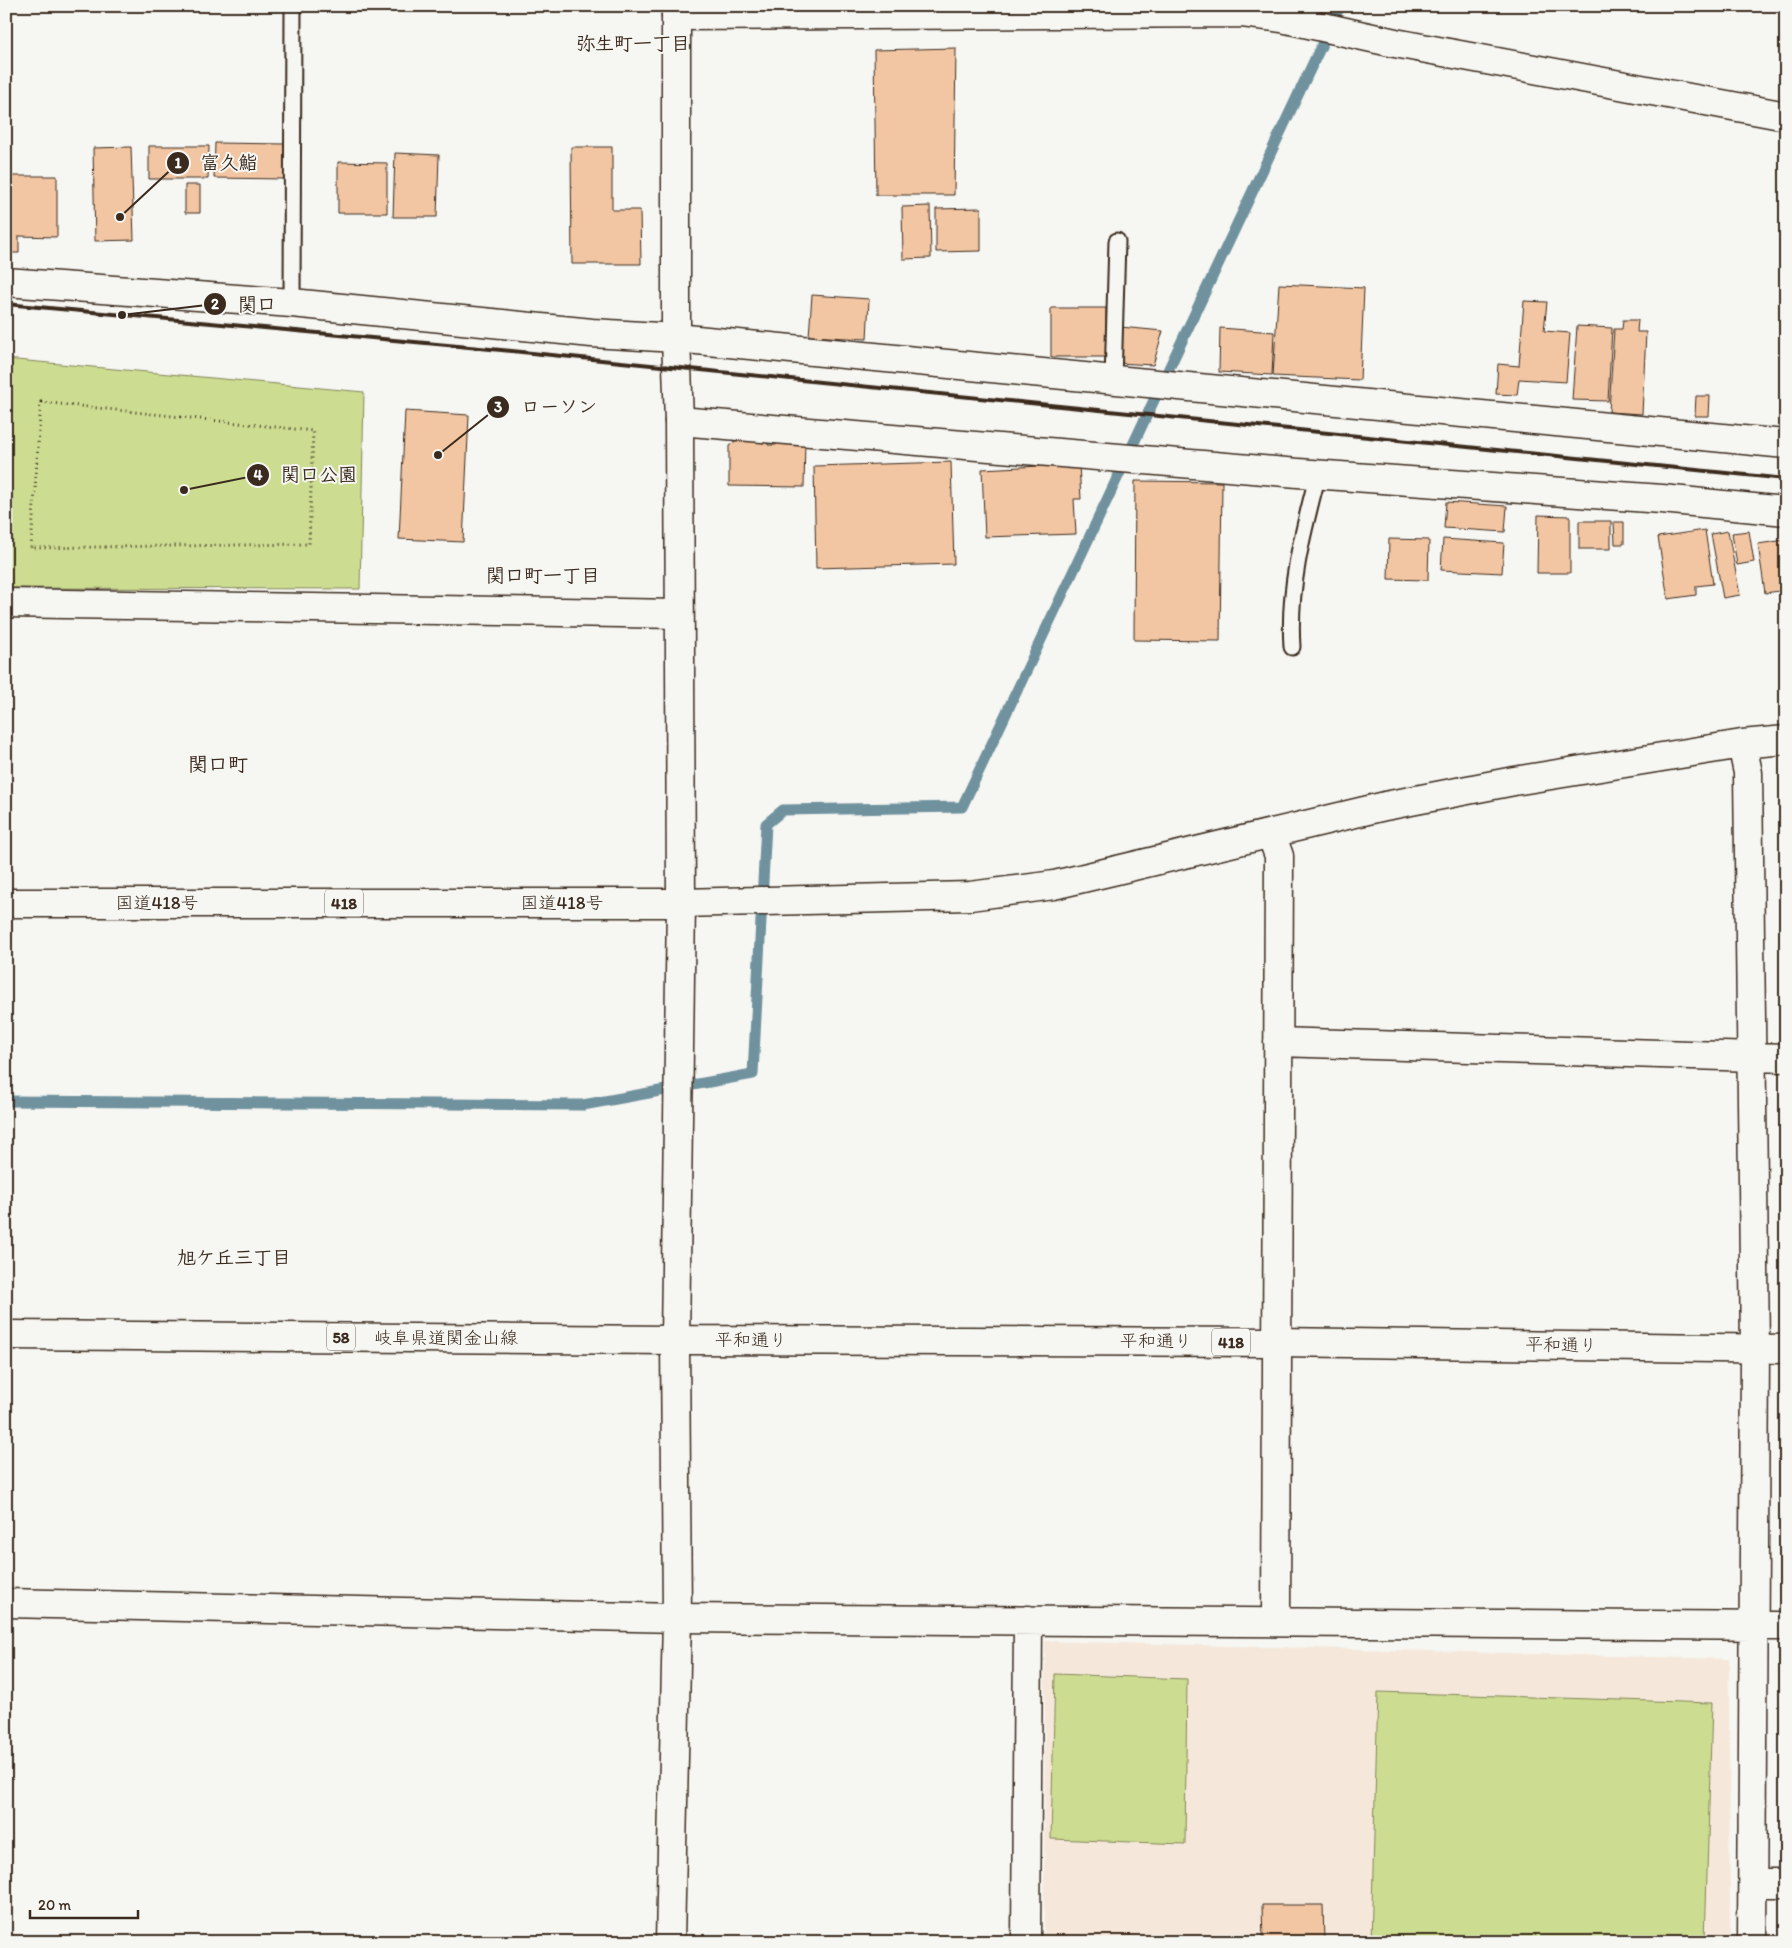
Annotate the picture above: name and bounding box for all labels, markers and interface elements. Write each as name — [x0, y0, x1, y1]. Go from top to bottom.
district label: 弥生町一丁目 — [576, 32, 690, 55]
callout: 富久鮨 — [166, 146, 268, 180]
text: 富久鮨 — [200, 151, 258, 174]
text: 1 — [175, 154, 182, 172]
callout: 関口 — [203, 287, 286, 321]
text: 関口 — [238, 293, 276, 316]
text: 2 — [211, 295, 219, 313]
callout: ローソン — [486, 390, 607, 424]
text: ローソン — [521, 395, 597, 418]
text: 3 — [494, 398, 502, 416]
callout: 関口公園 — [246, 458, 367, 492]
text: 関口公園 — [281, 463, 357, 486]
text: 4 — [253, 466, 263, 484]
district label: 関口町一丁目 — [486, 564, 600, 587]
district label: 関口町 — [188, 752, 248, 776]
road number: 418 — [325, 890, 363, 916]
street label: 国道418号 — [115, 892, 199, 914]
street label: 国道418号 — [520, 892, 604, 914]
district label: 旭ケ丘三丁目 — [177, 1246, 291, 1269]
road number: 58 — [327, 1324, 355, 1350]
street label: 岐阜県道関金山線 — [374, 1327, 518, 1349]
road number: 418 — [1212, 1328, 1250, 1355]
street label: 平和通り — [715, 1329, 787, 1351]
street label: 平和通り — [1120, 1330, 1192, 1352]
street label: 平和通り — [1525, 1333, 1597, 1357]
scale bar — [30, 1888, 138, 1920]
text: 20 m — [38, 1896, 72, 1914]

